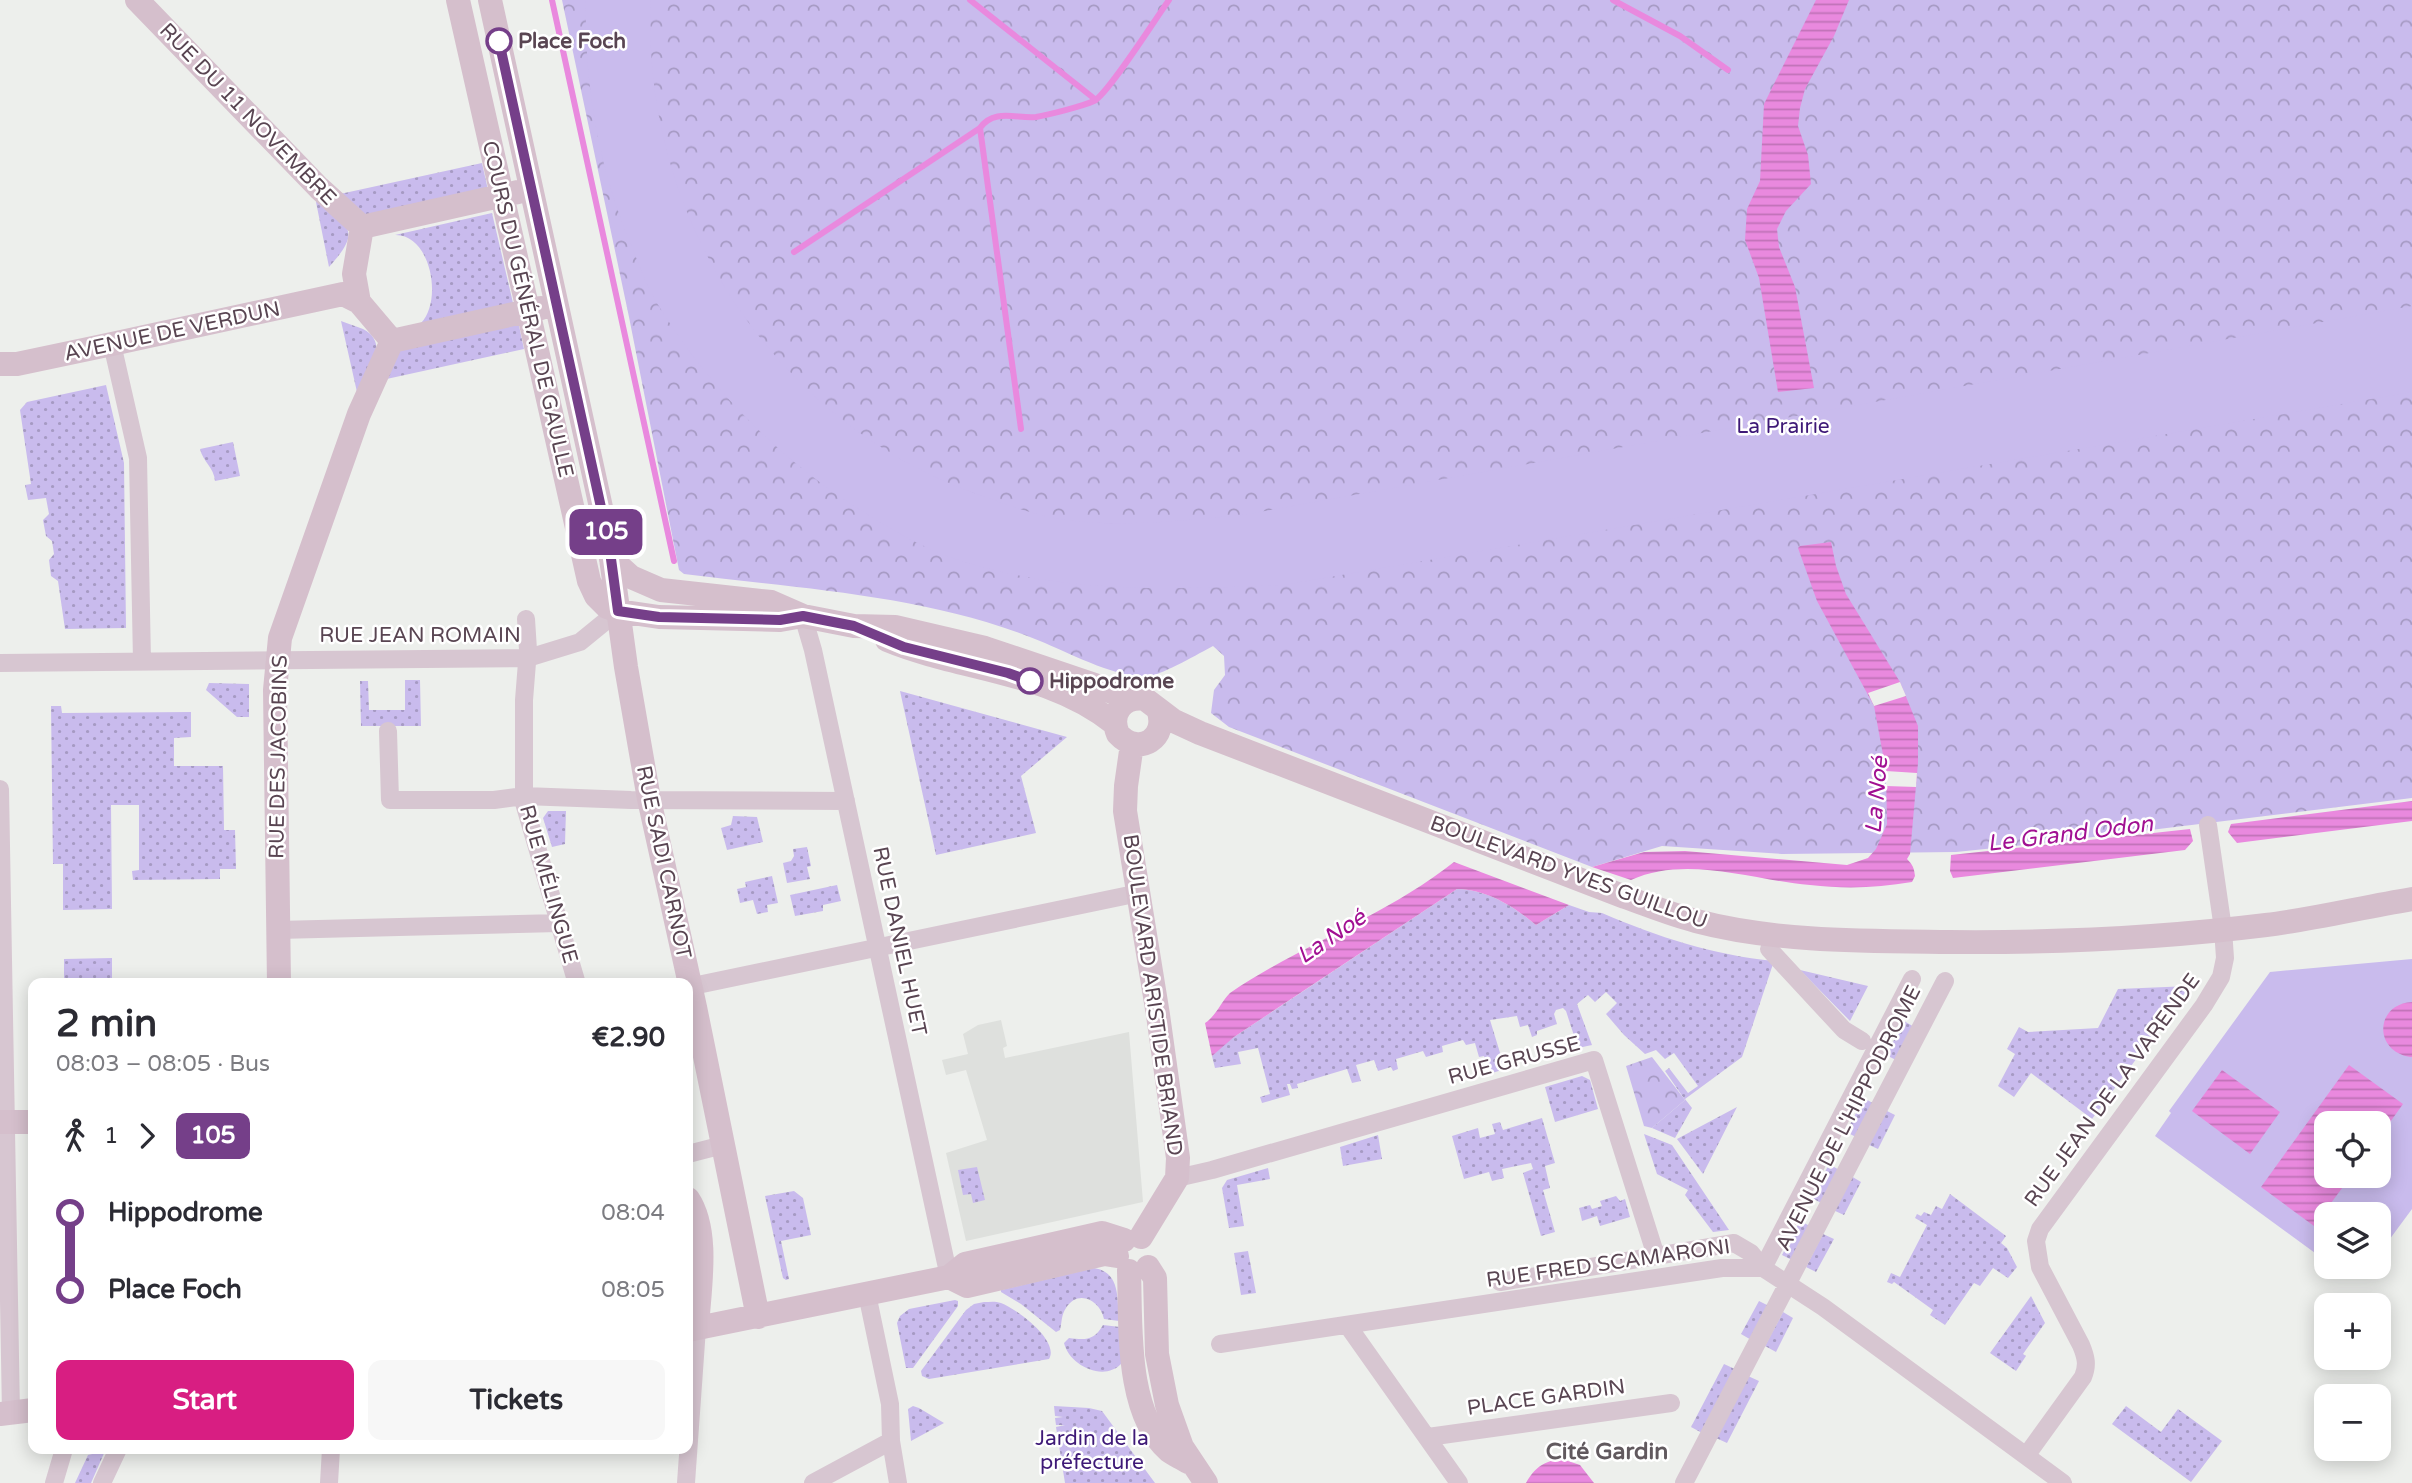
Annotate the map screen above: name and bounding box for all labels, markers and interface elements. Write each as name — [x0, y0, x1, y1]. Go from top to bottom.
street label: RUE DU 11 NOVEMBRE — [154, 18, 341, 211]
marker: Place Foch — [486, 28, 512, 54]
place label: Place Foch — [518, 29, 626, 54]
street label: COURS DU GÉNÉRAL DE GAULLE — [477, 138, 578, 480]
street label: AVENUE DE VERDUN — [62, 296, 283, 367]
park label: La Prairie — [1736, 414, 1830, 439]
line badge: 105 — [566, 509, 646, 555]
text: 105 — [583, 517, 629, 546]
street label: RUE JEAN ROMAIN — [319, 623, 521, 648]
street label: RUE DES JACOBINS — [264, 655, 293, 859]
marker: Hippodrome — [1017, 668, 1043, 694]
place label: Hippodrome — [1049, 669, 1174, 694]
water label: La Noé — [1860, 753, 1894, 835]
street label: RUE SADI CARNOT — [631, 763, 696, 961]
street label: RUE MÉLINGUE — [514, 802, 583, 966]
water label: Le Grand Odon — [1986, 810, 2156, 858]
street label: BOULEVARD YVES GUILLOU — [1427, 811, 1711, 934]
street label: BOULEVARD ARISTIDE BRIAND — [1118, 833, 1187, 1157]
street label: RUE DANIEL HUET — [867, 844, 932, 1038]
water label: La Noé — [1292, 903, 1373, 970]
street label: RUE JEAN DE LA VARENDE — [2019, 969, 2205, 1212]
street label: AVENUE DE L'HIPPODROME — [1770, 981, 1926, 1255]
text: 2 min — [56, 1001, 157, 1047]
text: €2.90 — [592, 1022, 665, 1053]
street label: RUE GRUSSE — [1445, 1031, 1583, 1090]
text: 08:03 – 08:05 · Bus — [56, 1050, 270, 1078]
map controls — [2314, 1111, 2391, 1461]
button: locate — [2314, 1111, 2391, 1188]
icon: walk — [56, 1117, 94, 1155]
icon: forward — [128, 1117, 166, 1155]
text: 105 — [190, 1121, 236, 1150]
text: 1 — [104, 1122, 118, 1150]
text: Hippodrome — [108, 1197, 263, 1228]
text: 08:04 — [601, 1199, 665, 1227]
button: layers — [2314, 1202, 2391, 1279]
street label: RUE FRED SCAMARONI — [1484, 1234, 1732, 1293]
text: Place Foch — [108, 1274, 242, 1305]
text: 08:05 — [601, 1276, 665, 1304]
button: + — [2314, 1293, 2391, 1370]
button: Start — [56, 1360, 354, 1440]
button: Tickets — [368, 1360, 665, 1440]
street label: PLACE GARDIN — [1465, 1374, 1627, 1421]
button: − — [2314, 1384, 2391, 1461]
park label: Jardin de la préfecture — [1035, 1426, 1149, 1475]
district label: Cité Gardin — [1546, 1438, 1668, 1466]

